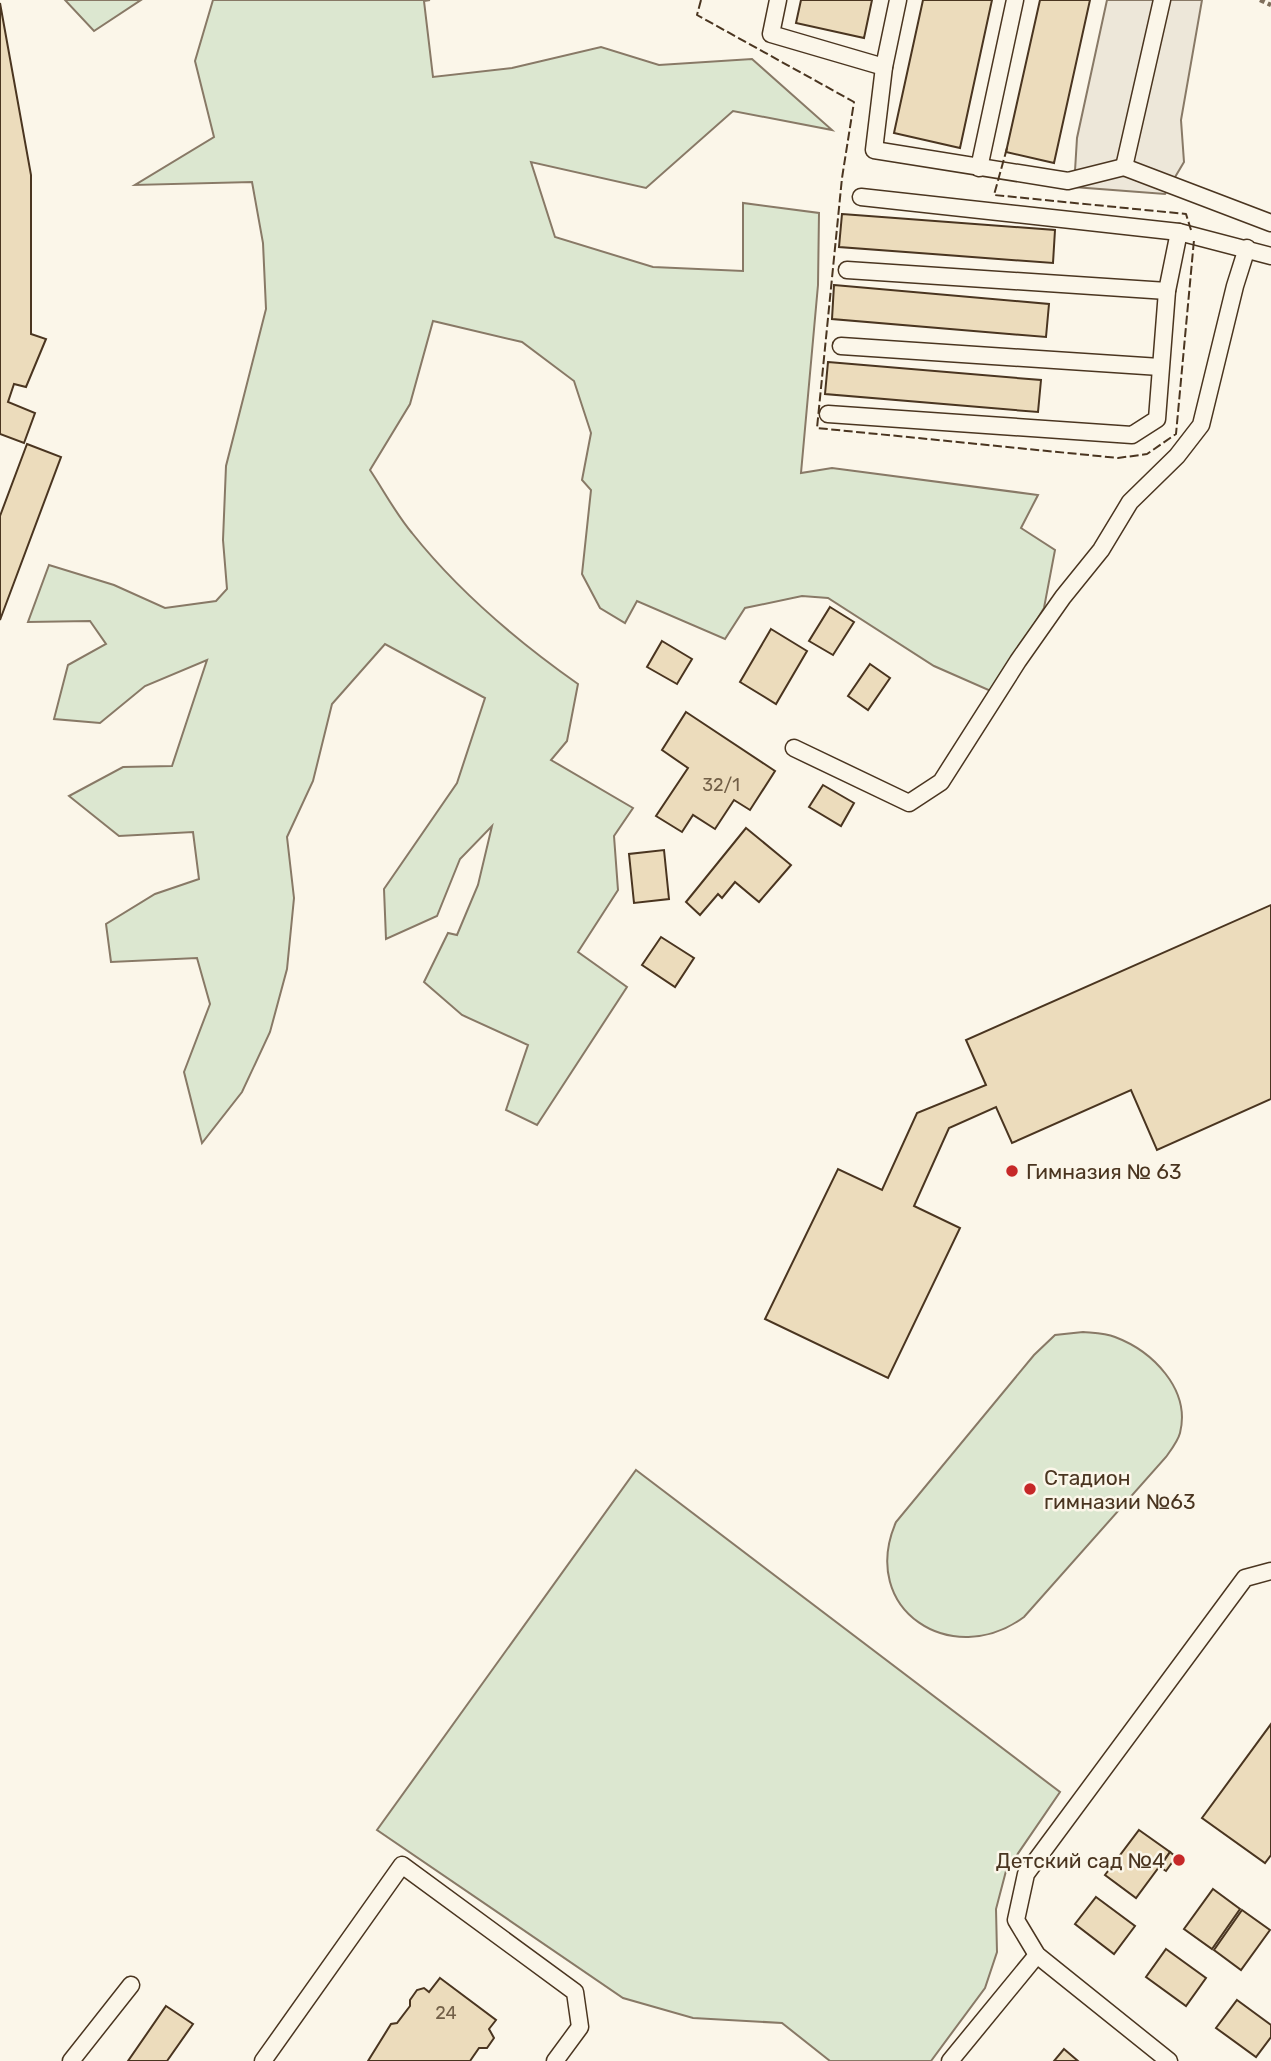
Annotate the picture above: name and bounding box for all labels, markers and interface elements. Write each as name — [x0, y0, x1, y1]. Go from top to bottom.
house number: 32/1 — [702, 774, 740, 796]
place label: Гимназия № 63 — [1026, 1159, 1182, 1184]
marker: Гимназия № 63 — [1004, 1163, 1020, 1179]
place label: Стадион гимназии №63 — [1044, 1465, 1196, 1514]
marker: Стадион гимназии №63 — [1022, 1481, 1038, 1497]
place label: Детский сад №4 — [996, 1848, 1165, 1873]
marker: Детский сад №4 — [1171, 1852, 1187, 1868]
house number: 24 — [435, 2002, 457, 2024]

